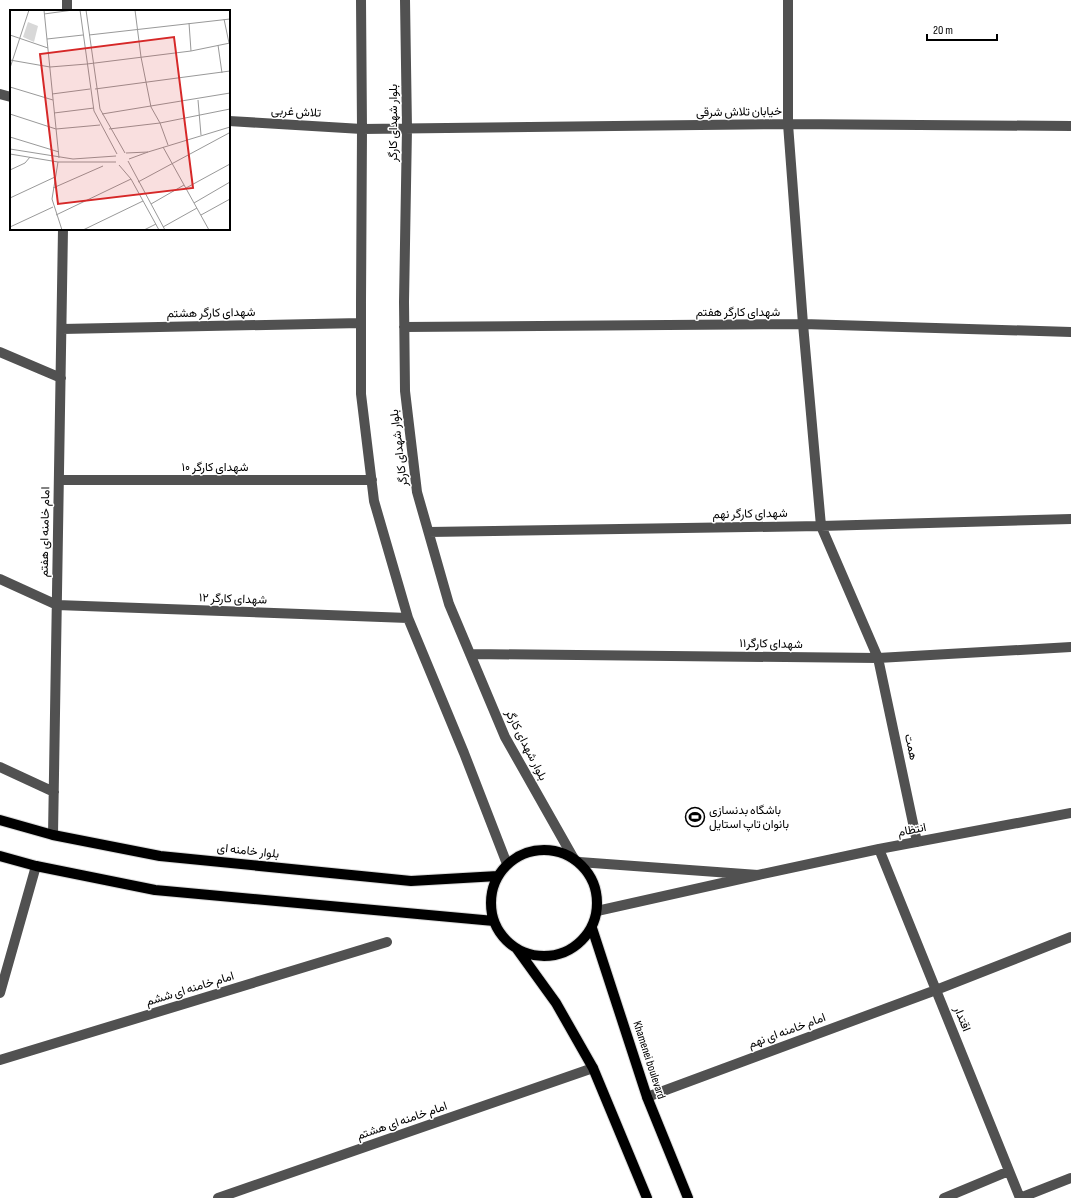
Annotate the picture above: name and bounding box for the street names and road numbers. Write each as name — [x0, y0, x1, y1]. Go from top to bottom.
street label: بلوار شهدای کارگر — [386, 84, 401, 163]
street label: تلاش غربی — [270, 103, 322, 121]
street label: خیابان تلاش شرقی — [696, 104, 782, 120]
street label: شهدای کارگر هشتم — [167, 305, 255, 321]
street label: شهدای کارگر هفتم — [696, 305, 780, 320]
street label: بلوار شهدای کارگر — [387, 408, 411, 489]
street label: شهدای کارگر ۱۰ — [182, 460, 248, 475]
street label: امام خامنه ای هفتم — [37, 487, 53, 577]
street label: شهدای کارگر نهم — [712, 506, 788, 522]
street label: شهدای کارگر ۱۲ — [199, 590, 267, 608]
street label: شهدای کارگر۱۱ — [739, 636, 803, 652]
street label: بلوار شهدای کارگر — [501, 706, 550, 783]
street label: همت — [901, 733, 921, 761]
street label: انتظام — [896, 820, 928, 840]
street label: بلوار خامنه ای — [216, 840, 280, 862]
street label: امام خامنه ای ششم — [144, 968, 236, 1010]
street label: اقتدار — [950, 1003, 974, 1034]
street label: امام خامنه ای نهم — [746, 1010, 828, 1052]
street label: Khamenei boulevard — [629, 1019, 669, 1101]
street label: امام خامنه ای هشتم — [355, 1099, 449, 1143]

